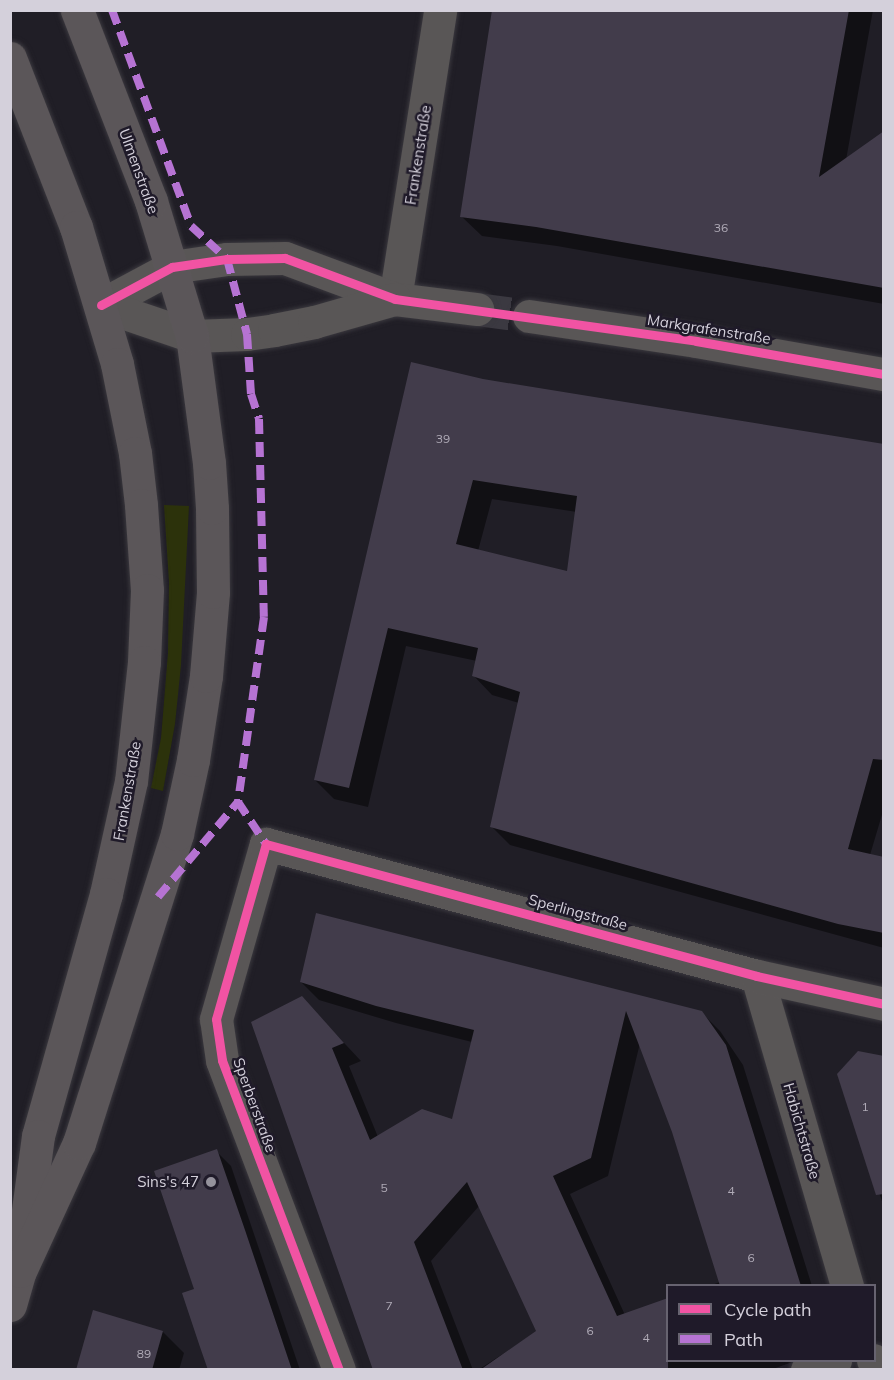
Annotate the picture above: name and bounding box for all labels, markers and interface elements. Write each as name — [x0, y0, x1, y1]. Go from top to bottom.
street label: Frankenstraße — [401, 104, 435, 206]
street label: Ulmenstraße — [115, 126, 163, 216]
house number: 36 — [714, 221, 728, 235]
street label: Markgrafenstraße — [646, 310, 772, 348]
house number: 39 — [436, 432, 450, 446]
street label: Frankenstraße — [109, 740, 145, 842]
street label: Sperlingstraße — [527, 890, 629, 934]
street label: Sperberstraße — [230, 1055, 280, 1155]
street label: Habichtstraße — [780, 1081, 824, 1181]
house number: 1 — [861, 1100, 869, 1114]
place label: Sins's 47 — [137, 1173, 199, 1191]
marker: Sins's 47 — [204, 1175, 218, 1189]
house number: 5 — [380, 1181, 388, 1195]
house number: 4 — [727, 1184, 735, 1198]
house number: 6 — [747, 1251, 755, 1265]
legend — [666, 1284, 876, 1362]
text: Cycle path — [724, 1298, 811, 1321]
house number: 7 — [385, 1299, 393, 1313]
house number: 6 — [586, 1324, 594, 1338]
text: Path — [724, 1328, 763, 1351]
house number: 4 — [642, 1331, 650, 1345]
house number: 89 — [137, 1347, 151, 1361]

